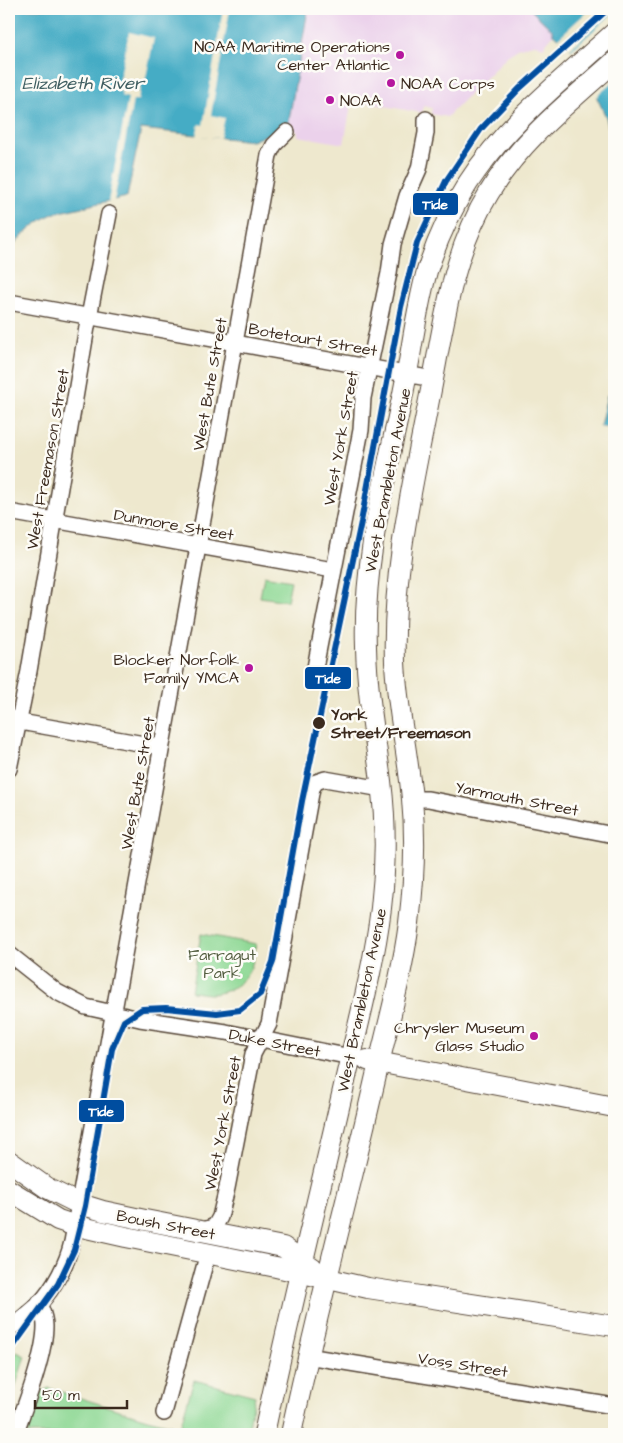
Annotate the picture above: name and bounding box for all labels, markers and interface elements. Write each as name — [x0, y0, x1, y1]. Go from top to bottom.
place label: NOAA Maritime Operations Center Atlantic — [194, 36, 390, 76]
marker: NOAA Maritime Operations Center Atlantic — [394, 49, 406, 61]
water label: Elizabeth River — [22, 71, 146, 96]
place label: NOAA Corps — [401, 73, 495, 95]
marker: NOAA Corps — [385, 77, 397, 89]
place label: NOAA — [340, 90, 381, 112]
marker: NOAA — [324, 94, 336, 106]
line badge: Tide — [412, 192, 459, 216]
text: Tide — [421, 195, 448, 215]
street label: West Bute Street — [187, 315, 233, 453]
street label: Botetourt Street — [247, 318, 379, 362]
street label: West Freemason Street — [21, 367, 75, 551]
street label: West York Street — [318, 368, 364, 507]
street label: West Brambleton Avenue — [359, 386, 417, 574]
street label: Dunmore Street — [112, 504, 236, 546]
place label: Blocker Norfolk Family YMCA — [114, 649, 239, 690]
marker: Blocker Norfolk Family YMCA — [243, 662, 255, 674]
line badge: Tide — [304, 666, 352, 690]
text: Tide — [314, 669, 341, 689]
place label: York Street/Freemason — [330, 704, 470, 744]
street label: West Bute Street — [115, 714, 161, 852]
marker: York Street/Freemason — [311, 715, 327, 731]
street label: Yarmouth Street — [453, 776, 581, 822]
street label: West Brambleton Avenue — [332, 906, 392, 1094]
park label: Farragut Park — [188, 944, 256, 984]
place label: Chrysler Museum Glass Studio — [394, 1017, 525, 1057]
street label: Duke Street — [227, 1023, 323, 1063]
marker: Chrysler Museum Glass Studio — [528, 1030, 540, 1042]
street label: West York Street — [199, 1054, 247, 1192]
line badge: Tide — [78, 1099, 125, 1123]
text: Tide — [87, 1102, 114, 1122]
street label: Boush Street — [115, 1205, 218, 1245]
street label: Voss Street — [416, 1347, 510, 1383]
scale bar — [35, 1378, 128, 1410]
text: 50 m — [42, 1385, 80, 1406]

